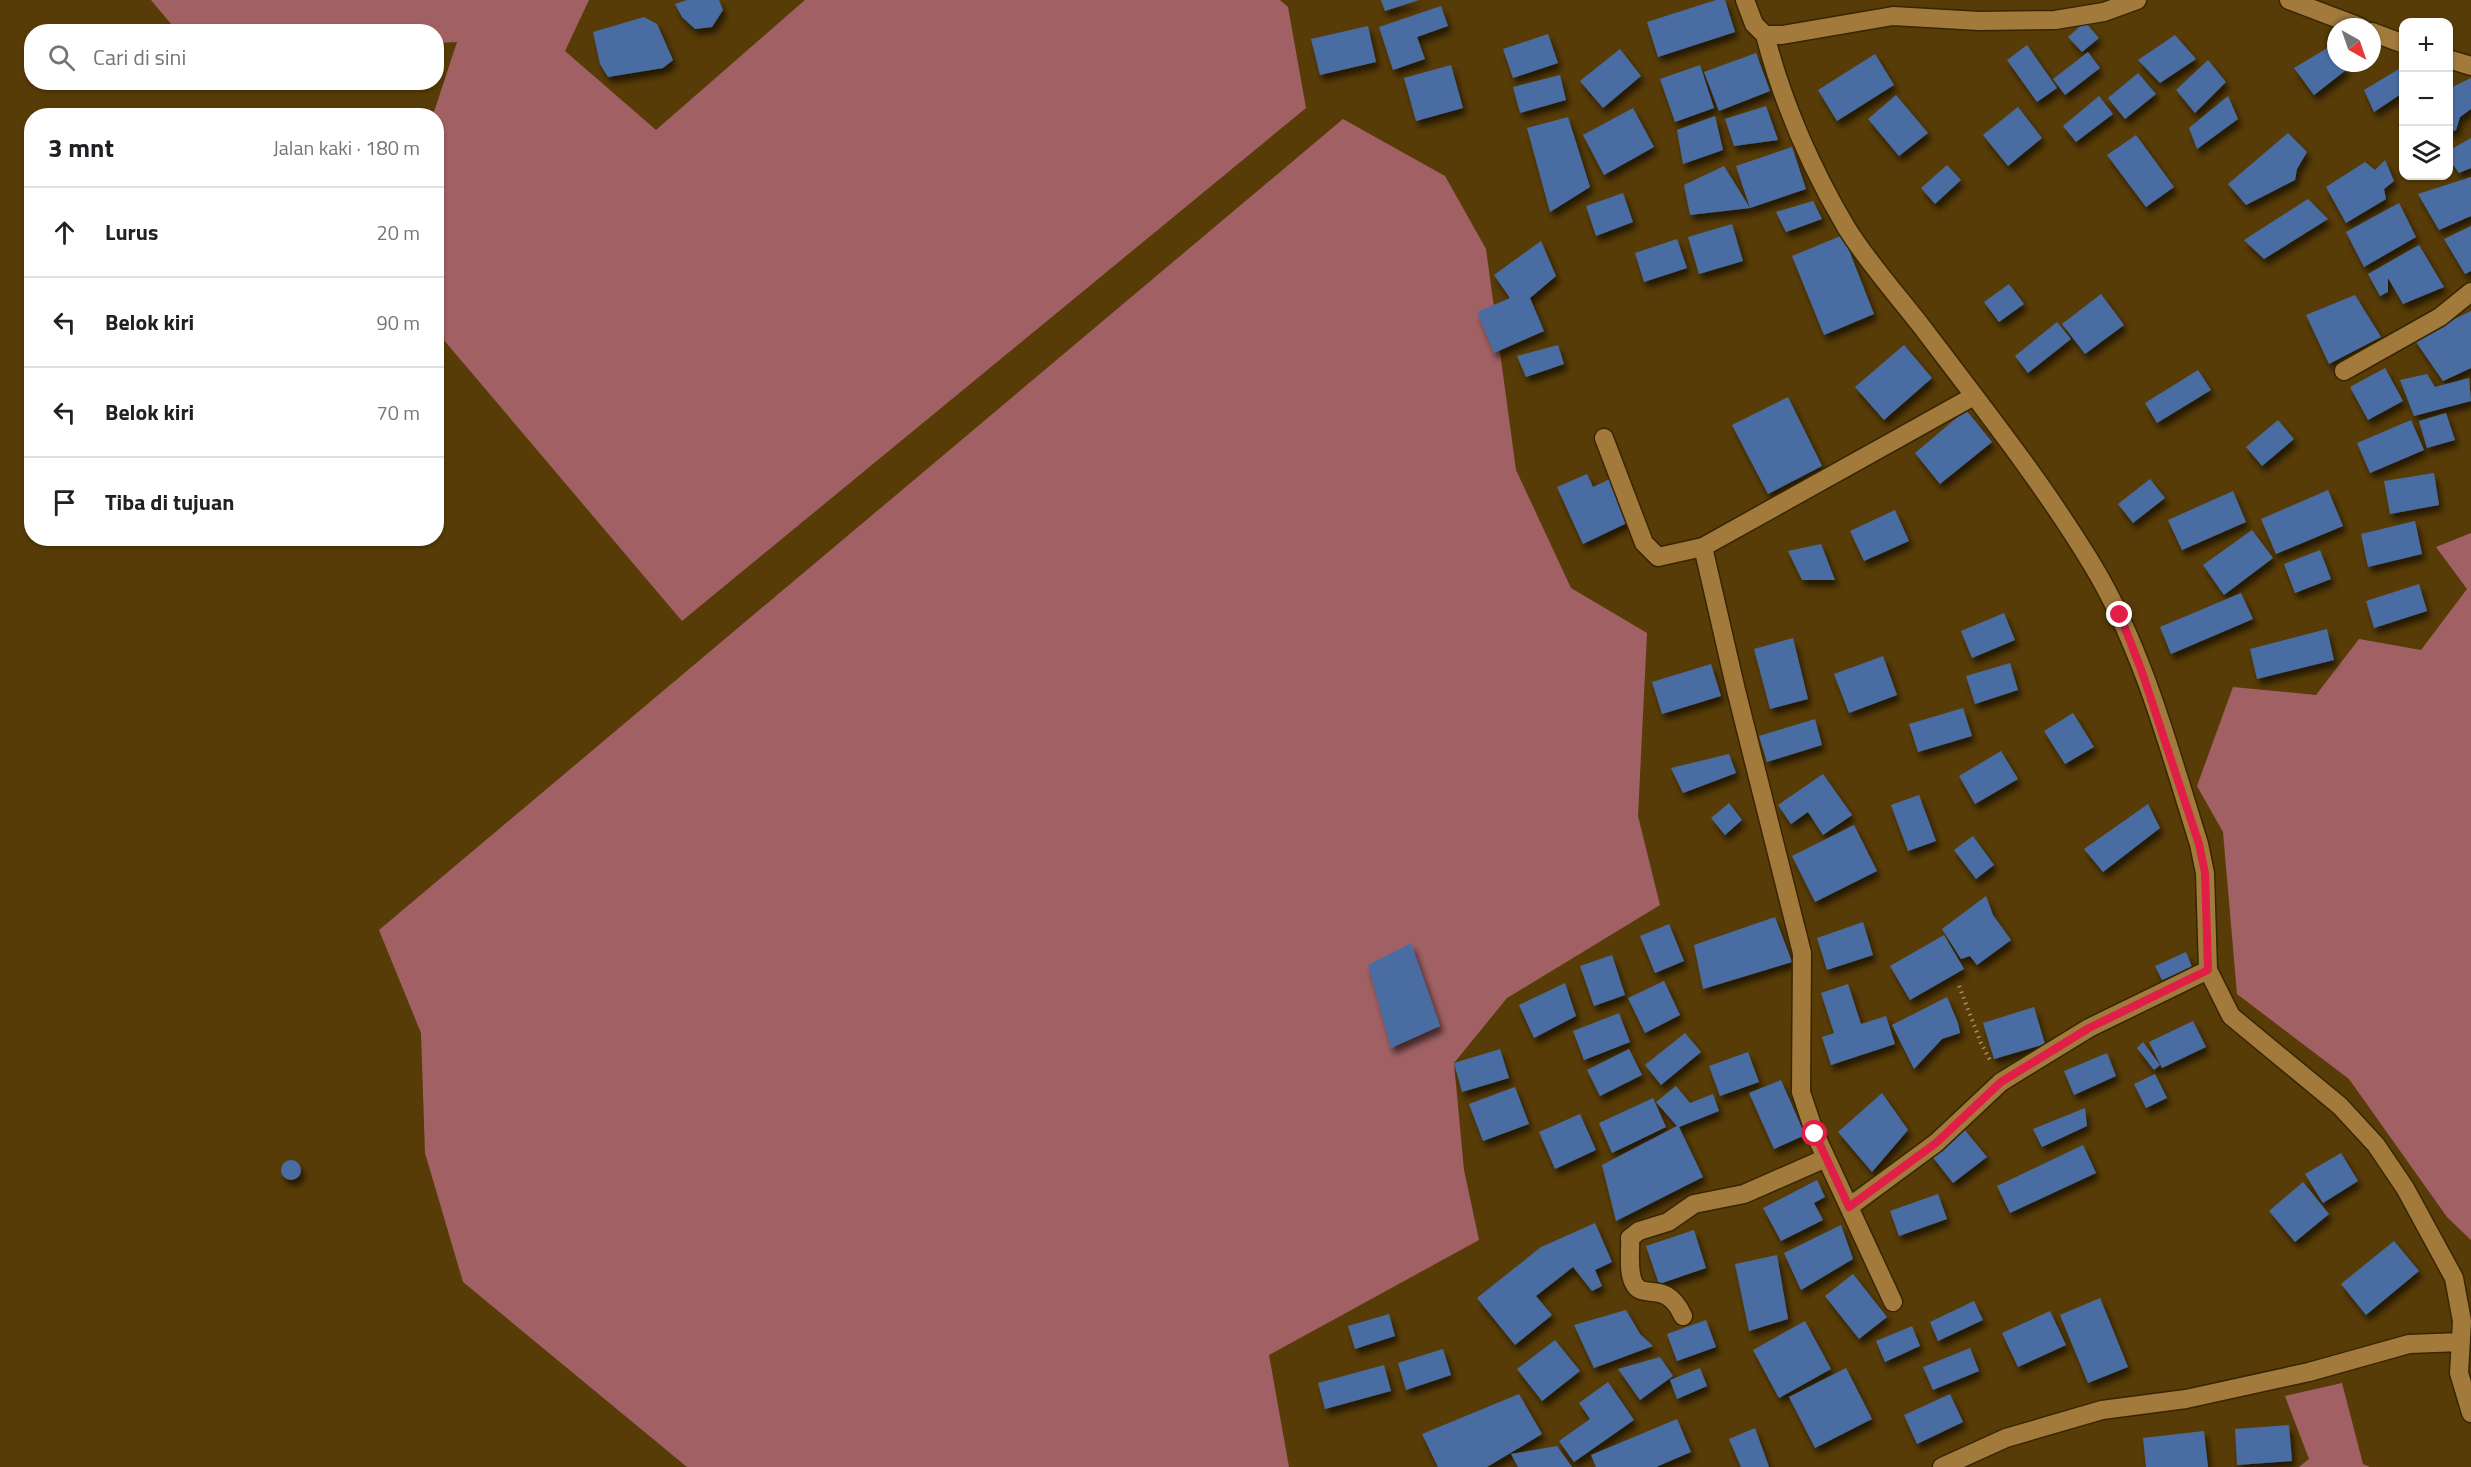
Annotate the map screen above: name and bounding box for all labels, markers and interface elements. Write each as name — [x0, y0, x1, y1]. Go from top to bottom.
north arrow — [2327, 18, 2381, 72]
map controls — [2399, 18, 2453, 180]
button: + — [2399, 18, 2453, 72]
search box — [24, 24, 444, 90]
text: Cari di sini — [93, 40, 186, 74]
icon: search — [45, 41, 78, 74]
button: − — [2399, 72, 2453, 126]
button: layers — [2399, 126, 2453, 180]
text: 3 mnt — [48, 128, 114, 167]
text: Jalan kaki · 180 m — [273, 132, 420, 163]
text: Lurus — [105, 215, 158, 249]
icon: ahead — [48, 216, 81, 249]
text: 20 m — [376, 217, 420, 248]
text: Belok kiri — [105, 305, 194, 339]
icon: left — [48, 306, 81, 339]
text: 90 m — [376, 307, 420, 338]
text: Belok kiri — [105, 395, 194, 429]
icon: left — [48, 396, 81, 429]
text: 70 m — [376, 397, 420, 428]
text: Tiba di tujuan — [105, 485, 234, 519]
icon: arrive — [48, 486, 81, 519]
route end — [2106, 601, 2132, 627]
route start — [1801, 1120, 1827, 1146]

